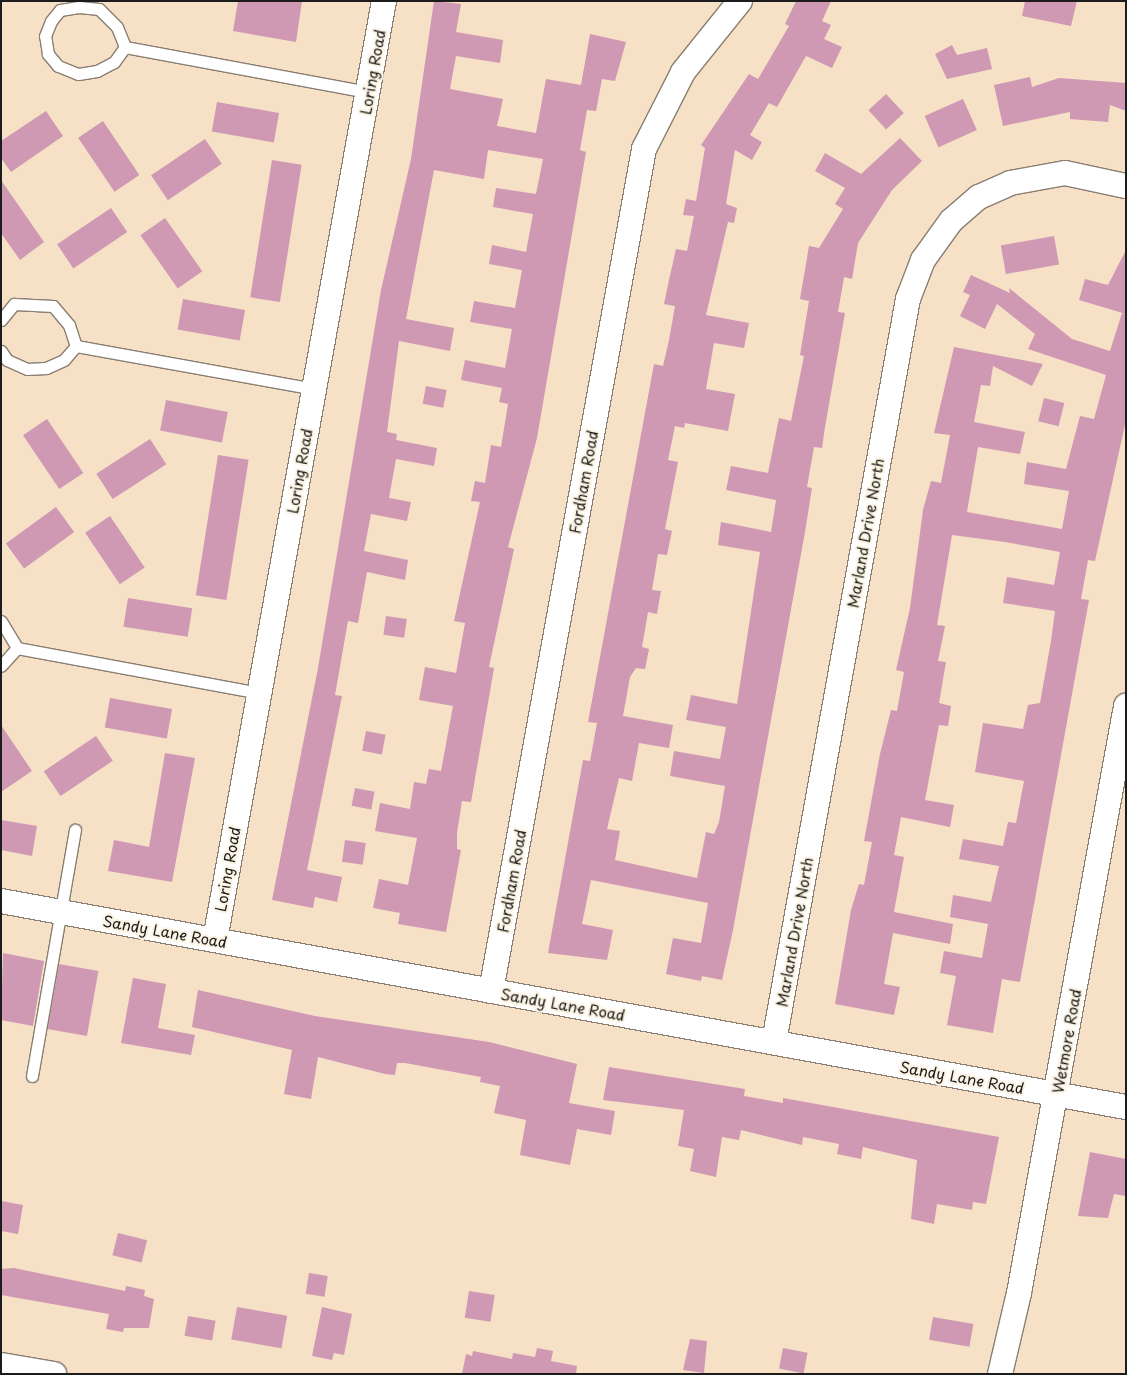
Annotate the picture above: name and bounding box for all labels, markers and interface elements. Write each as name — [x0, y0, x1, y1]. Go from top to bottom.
street label: Loring Road — [356, 28, 388, 116]
street label: Loring Road — [283, 427, 315, 515]
street label: Fordham Road — [565, 429, 601, 535]
street label: Marland Drive North — [843, 457, 887, 609]
street label: Loring Road — [211, 825, 243, 913]
street label: Fordham Road — [493, 828, 529, 934]
street label: Marland Drive North — [772, 856, 816, 1008]
street label: Sandy Lane Road — [101, 911, 229, 951]
street label: Sandy Lane Road — [499, 984, 627, 1024]
street label: Wetmore Road — [1048, 987, 1084, 1095]
street label: Sandy Lane Road — [898, 1057, 1026, 1097]

